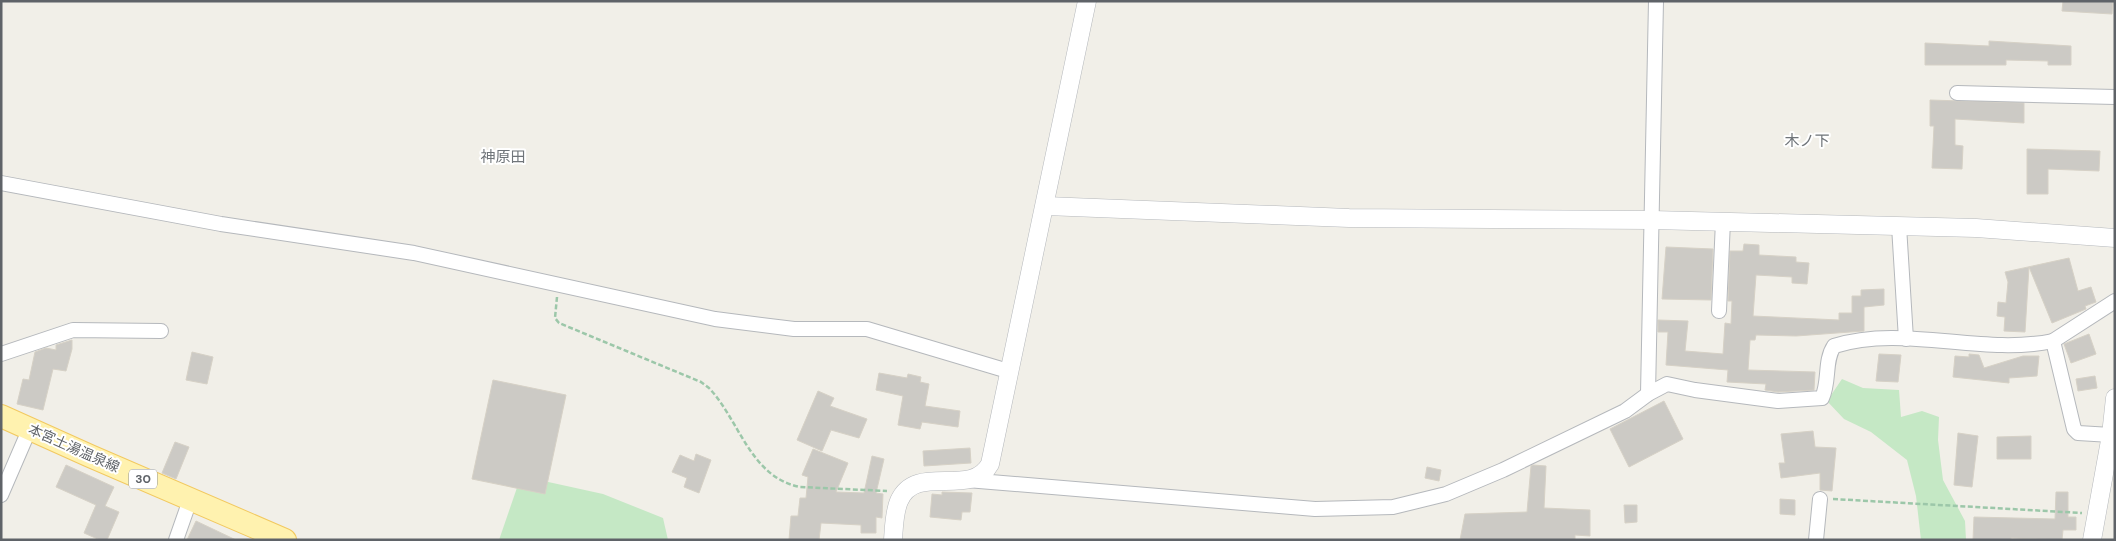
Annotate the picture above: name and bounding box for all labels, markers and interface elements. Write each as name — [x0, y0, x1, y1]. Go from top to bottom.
district label: 木ノ下 — [1784, 131, 1830, 151]
district label: 神原田 — [480, 147, 526, 167]
street label: 本宮土湯温泉線 — [26, 420, 122, 476]
road number: 30 — [129, 469, 157, 488]

